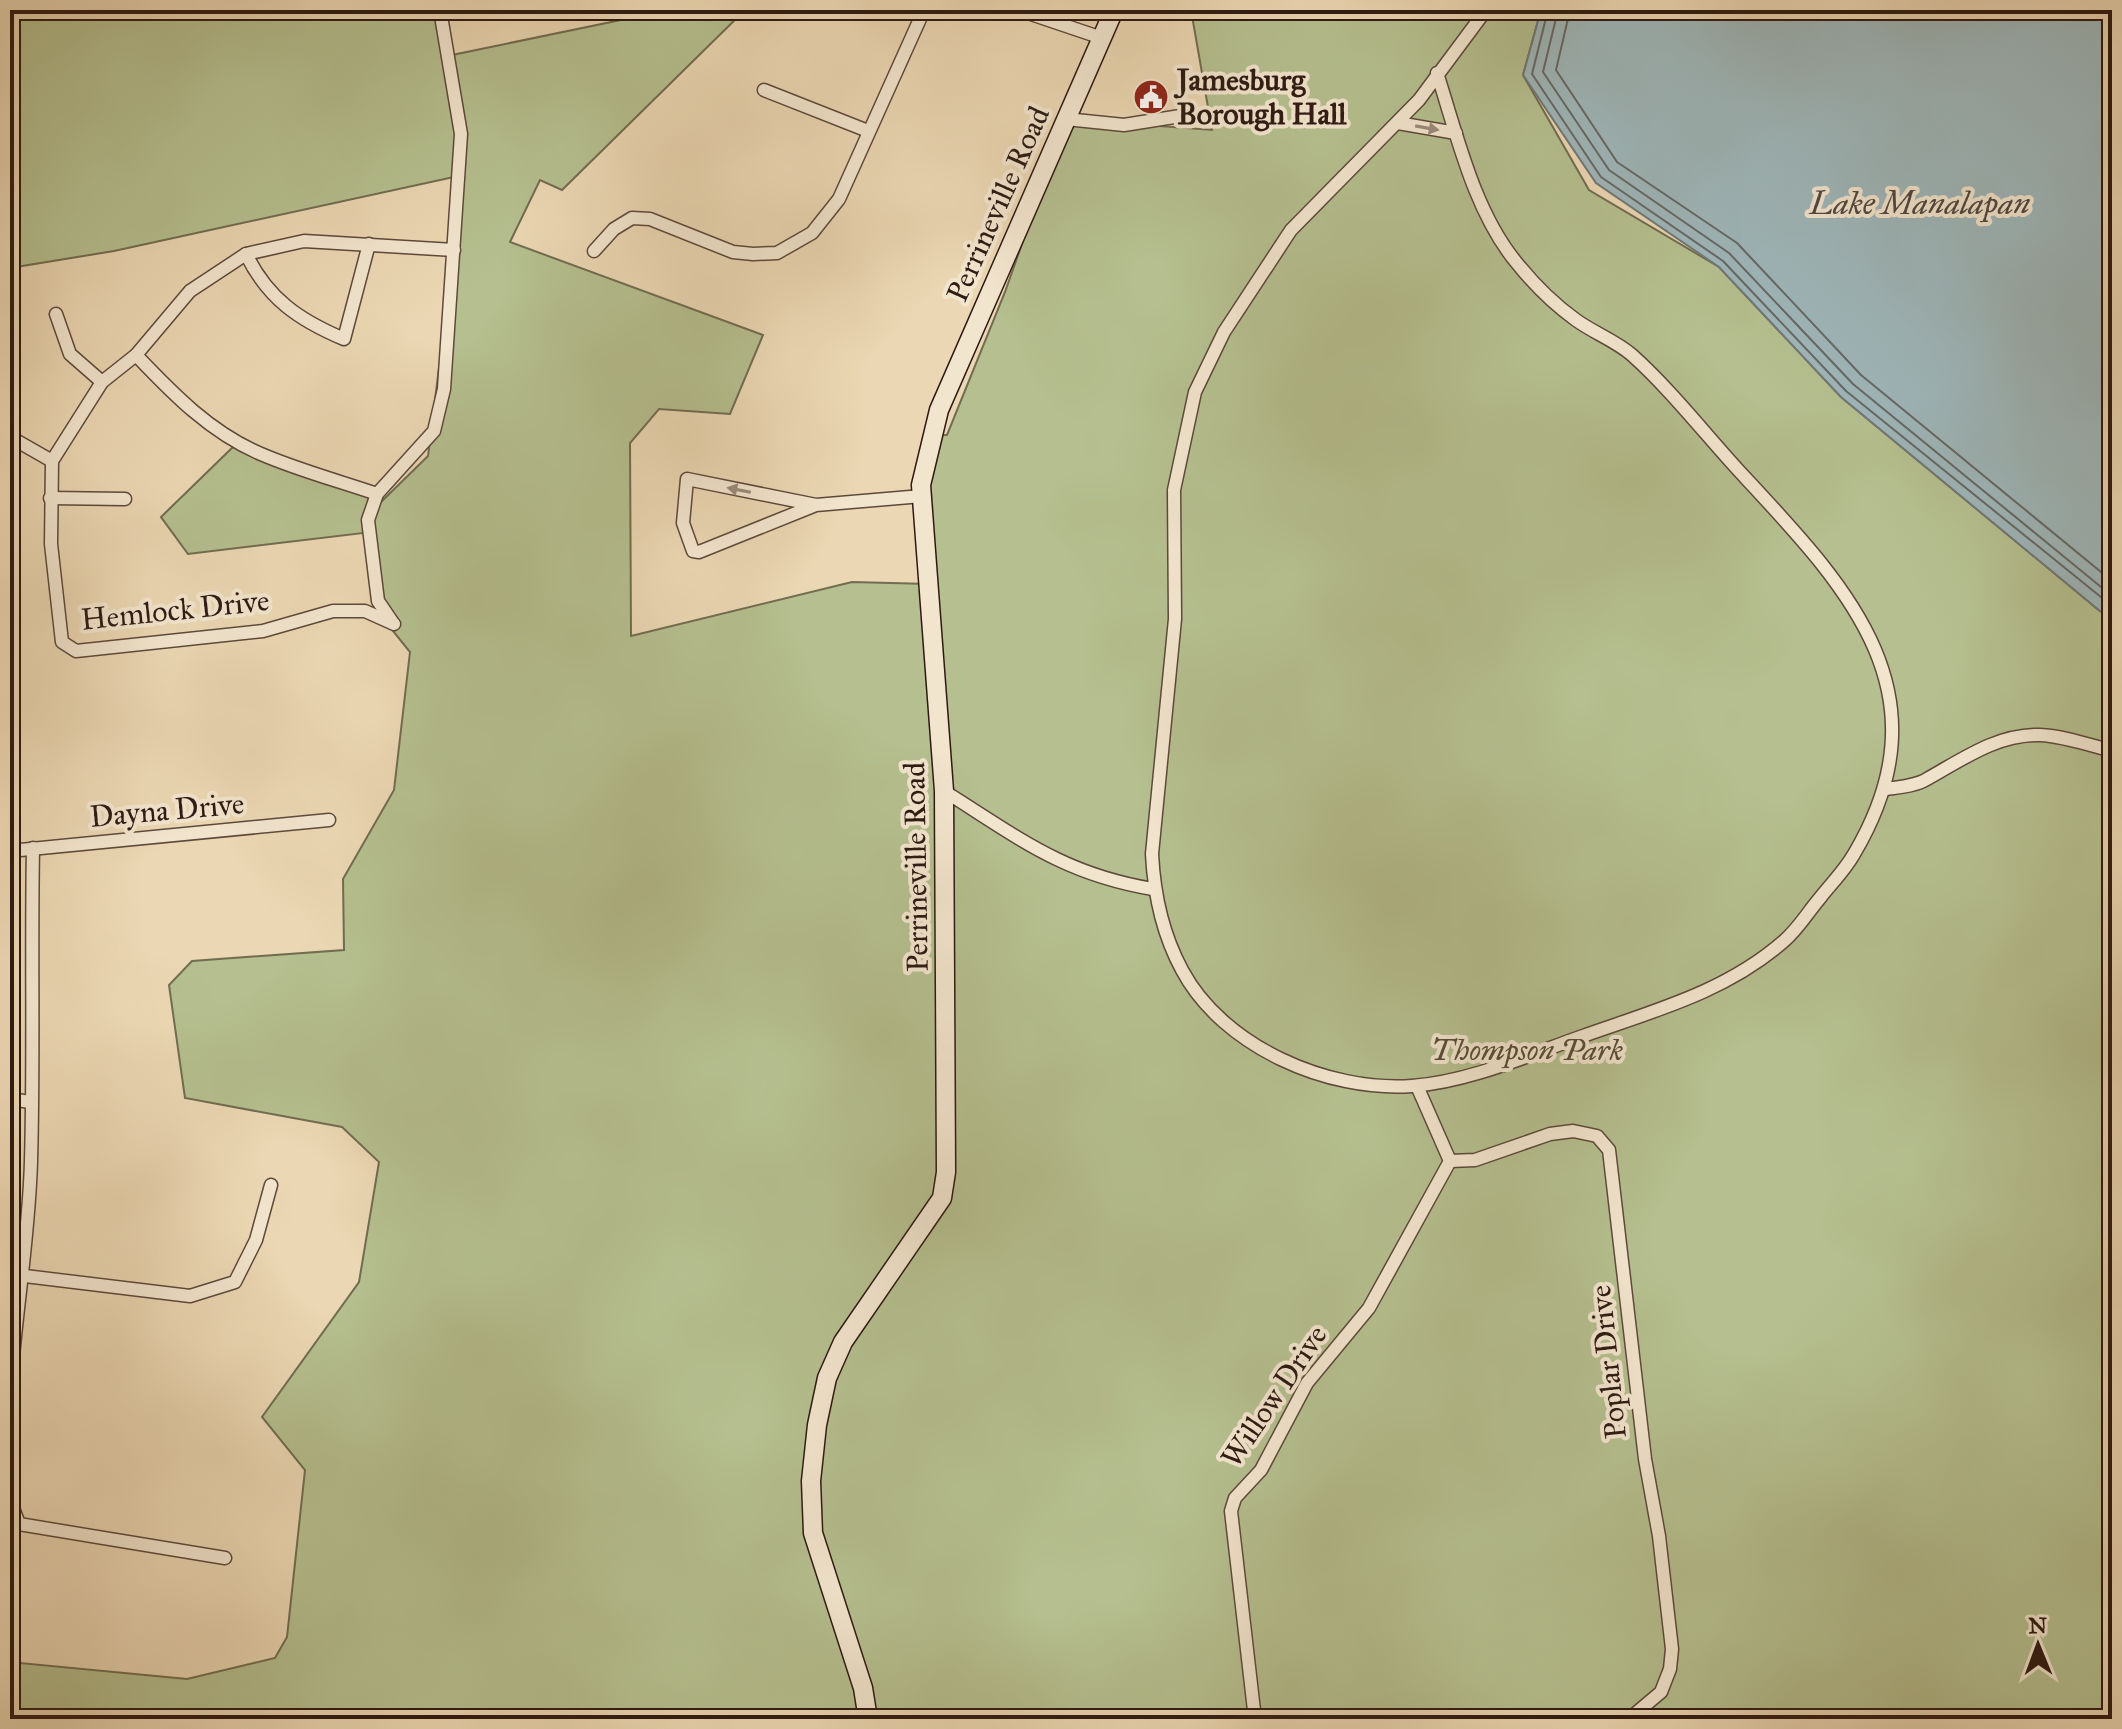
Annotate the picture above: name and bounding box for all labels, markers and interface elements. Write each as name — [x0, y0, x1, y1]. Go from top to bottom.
place label: Jamesburg Borough Hall — [1173, 62, 1347, 132]
public building icon: Jamesburg Borough Hall — [1132, 78, 1170, 116]
street label: Perrineville Road — [939, 101, 1057, 307]
one-way arrow — [1415, 123, 1440, 135]
water label: Lake Manalapan — [1808, 184, 2030, 223]
one-way arrow — [726, 483, 751, 496]
street label: Hemlock Drive — [79, 582, 271, 638]
street label: Perrineville Road — [896, 762, 936, 972]
street label: Dayna Drive — [88, 785, 246, 835]
park label: Thompson Park — [1431, 1032, 1623, 1069]
street label: Poplar Drive — [1582, 1283, 1634, 1441]
street label: Willow Drive — [1213, 1318, 1335, 1474]
north arrow — [1998, 1605, 2078, 1685]
text: N — [2028, 1612, 2048, 1639]

